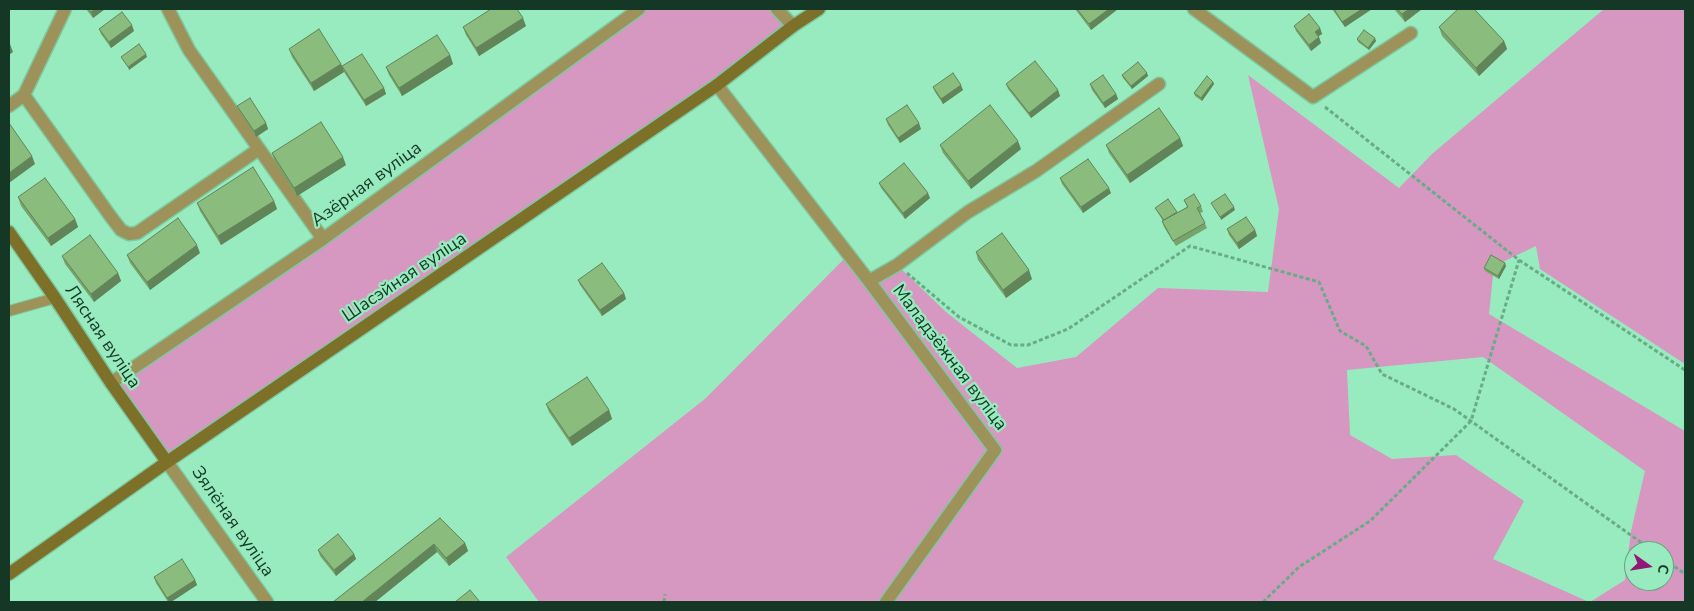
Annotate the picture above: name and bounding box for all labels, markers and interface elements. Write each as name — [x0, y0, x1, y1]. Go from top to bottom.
street label: Азёрная вуліца — [308, 138, 426, 232]
street label: Шасэйная вуліца — [339, 229, 471, 327]
street label: Лясная вуліца — [59, 281, 145, 393]
street label: Маладзёжная вуліца — [887, 281, 1011, 435]
street label: Зялёная вуліца — [186, 463, 278, 581]
north arrow — [1624, 541, 1674, 591]
text: С — [1653, 562, 1673, 576]

